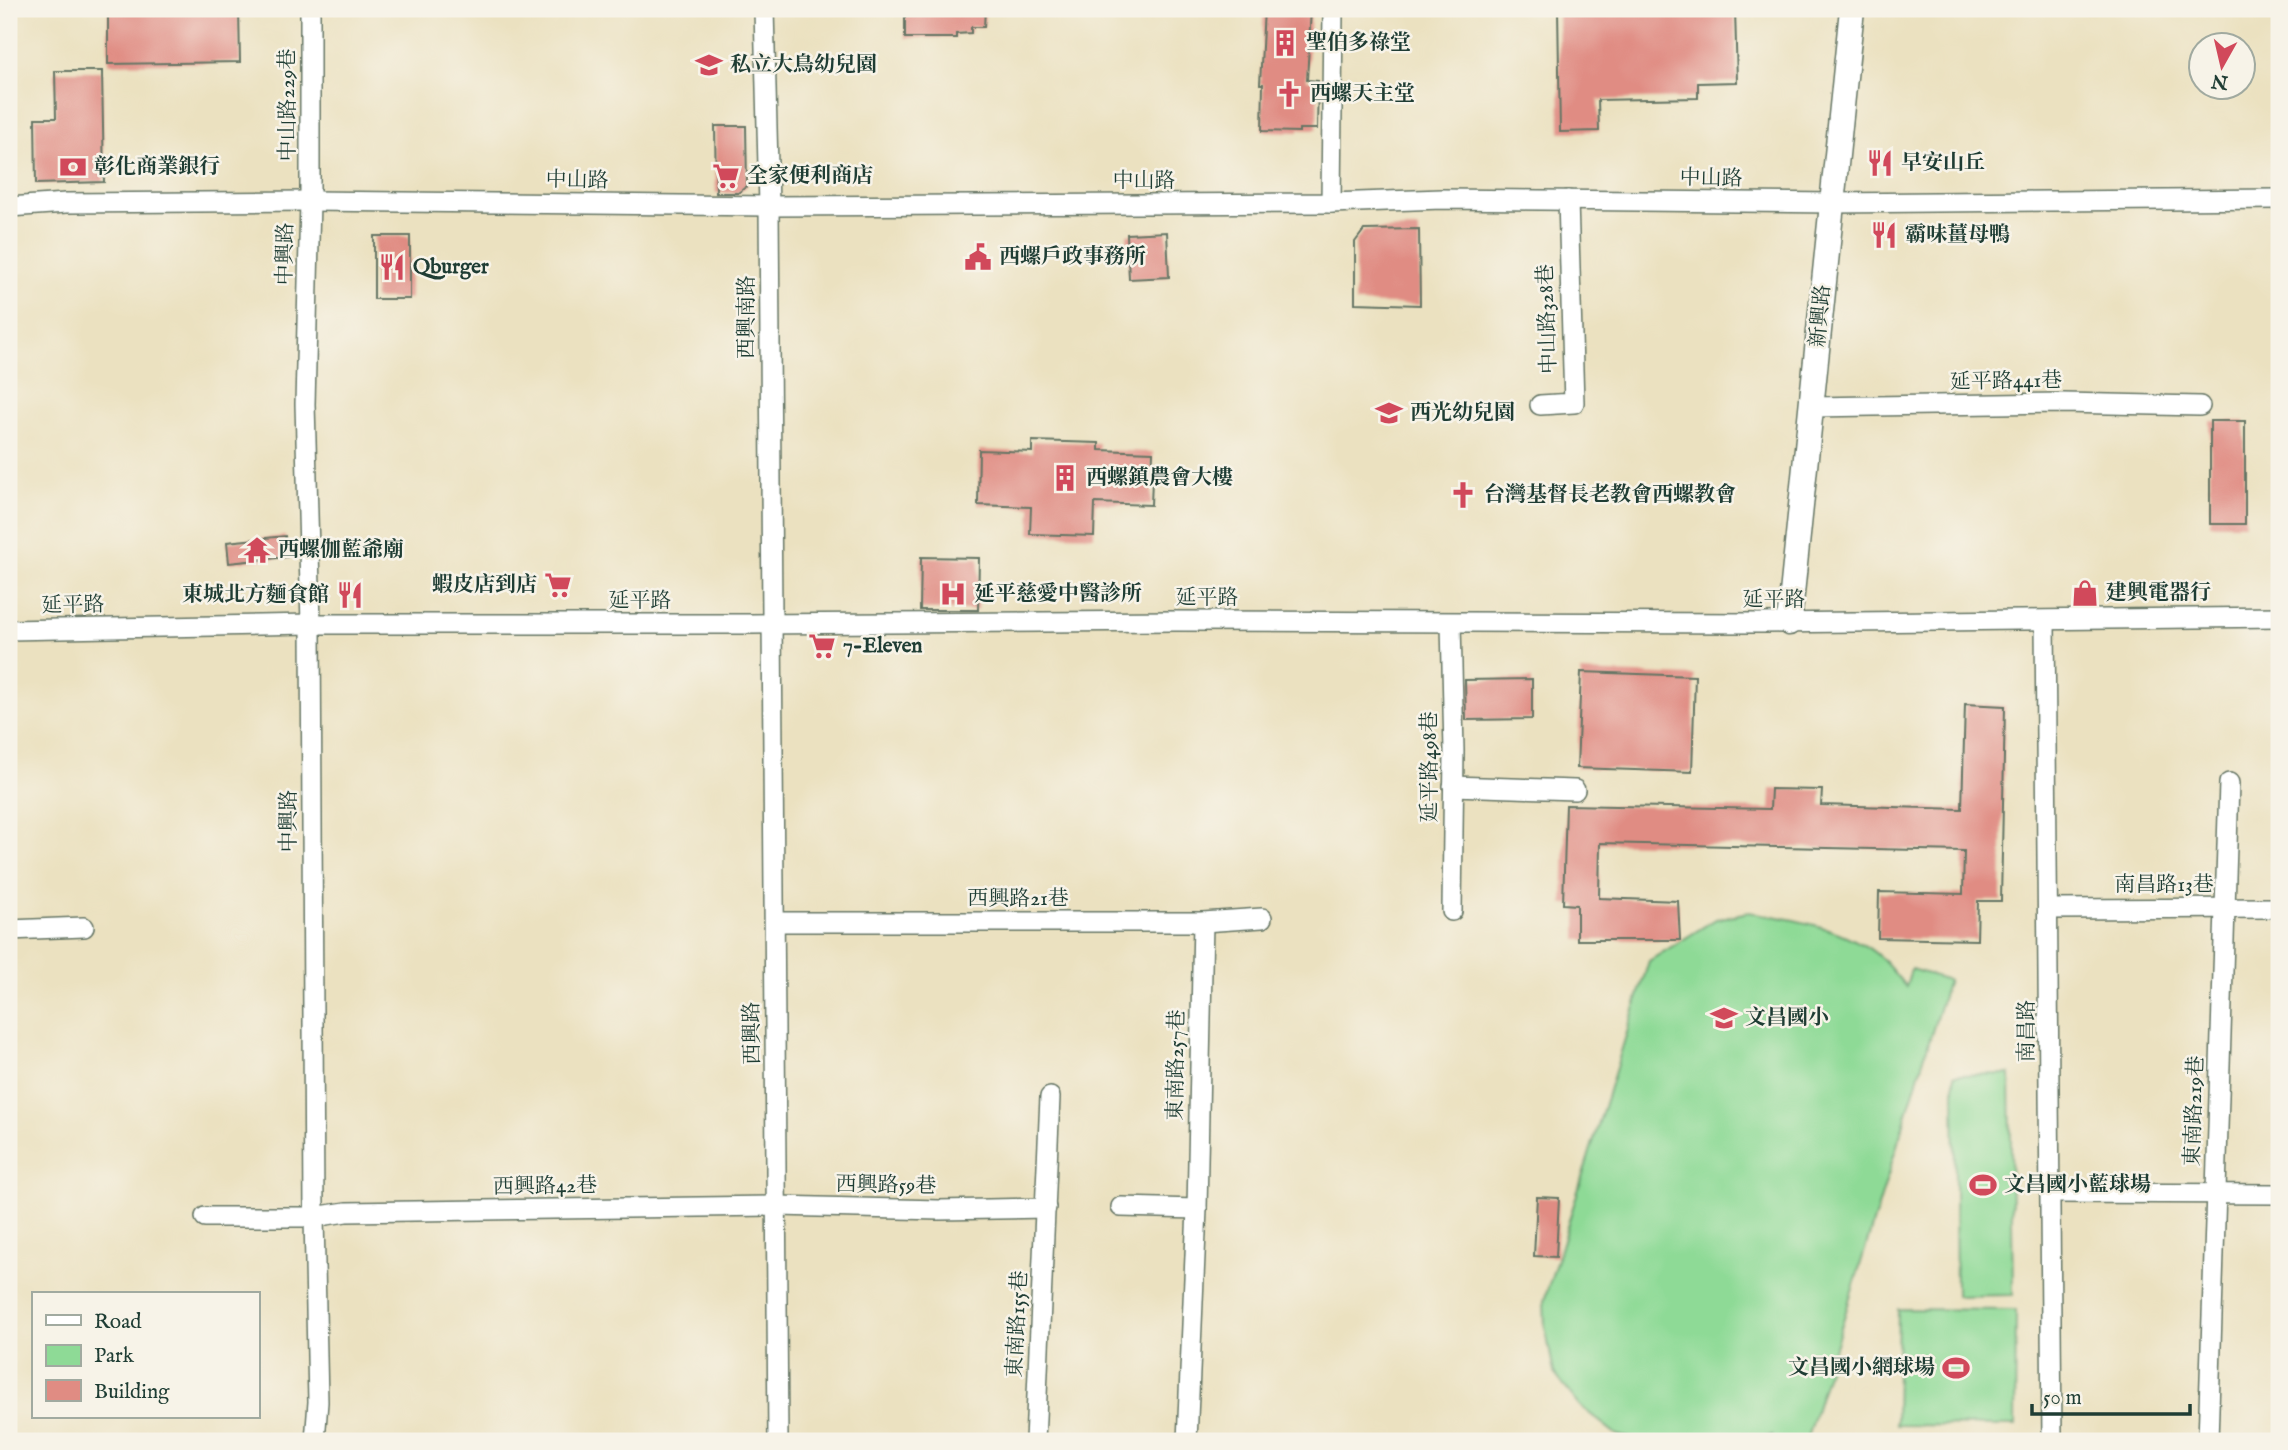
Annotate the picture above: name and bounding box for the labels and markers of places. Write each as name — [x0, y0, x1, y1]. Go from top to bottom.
building icon: 聖伯多祿堂 — [1270, 28, 1300, 58]
place label: 聖伯多祿堂 — [1306, 30, 1411, 57]
school or university icon: 私立大鳥幼兒園 — [694, 50, 724, 80]
place label: 私立大鳥幼兒園 — [730, 52, 877, 79]
church icon: 西螺天主堂 — [1274, 79, 1304, 109]
place label: 西螺天主堂 — [1310, 81, 1415, 108]
restaurant icon: 早安山丘 — [1865, 148, 1895, 178]
place label: 早安山丘 — [1901, 150, 1985, 177]
bank icon: 彰化商業銀行 — [58, 152, 88, 182]
place label: 彰化商業銀行 — [94, 154, 220, 181]
supermarket icon: 全家便利商店 — [711, 161, 741, 191]
place label: 全家便利商店 — [747, 163, 873, 190]
restaurant icon: 霸味薑母鴨 — [1869, 220, 1899, 250]
place label: 霸味薑母鴨 — [1905, 222, 2010, 249]
public building icon: 西螺戶政事務所 — [963, 242, 993, 272]
place label: 西螺戶政事務所 — [999, 244, 1146, 271]
restaurant icon: Qburger — [377, 252, 407, 282]
place label: Qburger — [413, 254, 489, 281]
school or university icon: 西光幼兒園 — [1374, 398, 1404, 428]
place label: 西光幼兒園 — [1410, 400, 1515, 427]
building icon: 西螺鎮農會大樓 — [1050, 463, 1080, 493]
place label: 西螺鎮農會大樓 — [1086, 465, 1233, 492]
church icon: 台灣基督長老教會西螺教會 — [1448, 480, 1478, 510]
place label: 台灣基督長老教會西螺教會 — [1484, 482, 1736, 509]
temple icon: 西螺伽藍爺廟 — [242, 535, 272, 565]
place label: 西螺伽藍爺廟 — [278, 537, 404, 564]
supermarket icon: 蝦皮店到店 — [543, 570, 573, 600]
place label: 蝦皮店到店 — [432, 572, 537, 599]
shop icon: 建興電器行 — [2070, 578, 2100, 608]
hospital icon: 延平慈愛中醫診所 — [938, 579, 968, 609]
restaurant icon: 東城北方麵食館 — [335, 580, 365, 610]
place label: 建興電器行 — [2106, 580, 2211, 607]
place label: 延平慈愛中醫診所 — [974, 581, 1142, 608]
place label: 東城北方麵食館 — [182, 582, 329, 609]
supermarket icon: 7-Eleven — [807, 631, 837, 661]
place label: 7-Eleven — [843, 633, 922, 660]
school or university icon: 文昌國小 — [1709, 1003, 1739, 1033]
place label: 文昌國小 — [1745, 1005, 1829, 1032]
sports icon: 文昌國小藍球場 — [1968, 1170, 1998, 1200]
place label: 文昌國小藍球場 — [2004, 1172, 2151, 1199]
sports icon: 文昌國小網球場 — [1941, 1353, 1971, 1383]
place label: 文昌國小網球場 — [1788, 1355, 1935, 1382]

